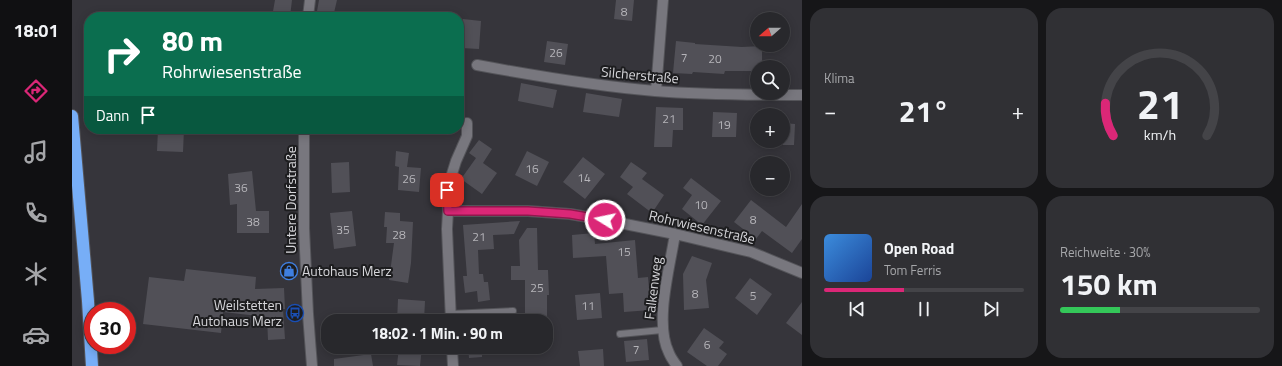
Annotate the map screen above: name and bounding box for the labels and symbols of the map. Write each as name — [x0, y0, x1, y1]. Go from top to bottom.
house number: 8 — [621, 2, 628, 21]
north arrow — [750, 12, 790, 52]
house number: 26 — [549, 43, 563, 62]
house number: 7 — [681, 48, 687, 67]
house number: 20 — [708, 49, 722, 68]
street label: Silcherstraße — [600, 61, 680, 88]
house number: 21 — [662, 109, 676, 128]
house number: 19 — [717, 115, 731, 134]
street label: Untere Dorfstraße — [280, 146, 301, 254]
house number: 16 — [525, 159, 539, 178]
house number: 14 — [577, 168, 591, 187]
house number: 26 — [402, 169, 416, 188]
pin — [430, 173, 464, 207]
house number: 36 — [234, 178, 248, 197]
house number: 10 — [694, 195, 708, 214]
position arrow — [584, 199, 626, 241]
street label: Rohrwiesenstraße — [647, 204, 757, 249]
house number: 8 — [750, 210, 757, 229]
house number: 38 — [246, 212, 260, 231]
house number: 35 — [336, 220, 350, 239]
house number: 28 — [392, 225, 406, 244]
house number: 21 — [472, 227, 486, 246]
house number: 15 — [617, 242, 631, 261]
street label: Falkenweg — [638, 255, 667, 321]
place label: Autohaus Merz — [302, 260, 392, 281]
shop icon: Autohaus Merz — [279, 261, 299, 281]
house number: 25 — [530, 278, 544, 297]
house number: 8 — [692, 284, 699, 303]
house number: 5 — [750, 286, 757, 305]
place label: Weilstetten Autohaus Merz — [192, 294, 282, 331]
house number: 11 — [581, 296, 595, 315]
speed limit sign: 30 — [84, 302, 136, 354]
bus stop icon: Weilstetten Autohaus Merz — [285, 303, 305, 323]
house number: 6 — [704, 335, 711, 354]
house number: 7 — [633, 340, 639, 359]

